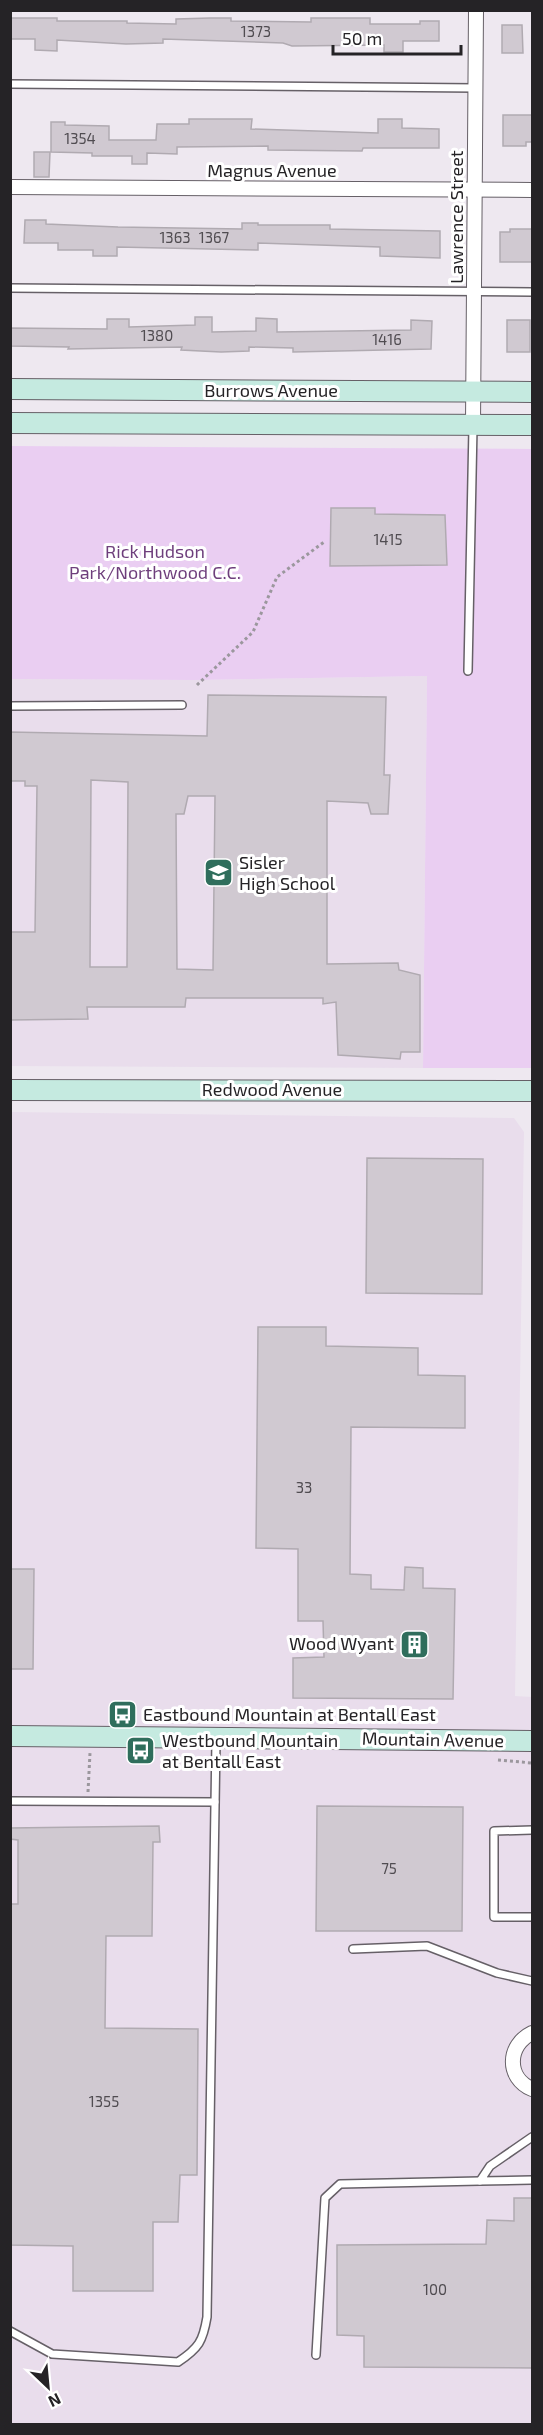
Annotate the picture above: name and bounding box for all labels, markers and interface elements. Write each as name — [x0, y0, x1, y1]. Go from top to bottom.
scale bar — [333, 18, 460, 56]
house number: 1373 — [241, 22, 271, 40]
text: 50 m — [342, 27, 382, 49]
house number: 1354 — [64, 129, 96, 147]
street label: Lawrence Street — [445, 150, 467, 284]
street label: Magnus Avenue — [207, 159, 337, 181]
house number: 1363 — [159, 228, 191, 246]
house number: 1367 — [199, 228, 230, 246]
house number: 1380 — [141, 326, 173, 344]
house number: 1416 — [372, 330, 402, 348]
street label: Burrows Avenue — [204, 379, 338, 401]
house number: 1415 — [373, 530, 403, 548]
park label: Rick Hudson Park/Northwood C.C. — [69, 540, 241, 583]
place label: Sisler High School — [239, 851, 336, 894]
school or university icon: Sisler High School — [202, 857, 234, 889]
street label: Redwood Avenue — [202, 1078, 342, 1100]
house number: 33 — [296, 1478, 312, 1496]
building icon: Wood Wyant — [399, 1628, 431, 1660]
place label: Wood Wyant — [289, 1632, 394, 1654]
bus stop icon: Eastbound Mountain at Bentall East — [106, 1699, 138, 1731]
place label: Eastbound Mountain at Bentall East — [143, 1703, 436, 1725]
street label: Mountain Avenue — [362, 1727, 504, 1751]
place label: Westbound Mountain at Bentall East — [162, 1729, 338, 1772]
bus stop icon: Westbound Mountain at Bentall East — [125, 1735, 157, 1767]
house number: 75 — [381, 1859, 397, 1877]
house number: 1355 — [89, 2092, 119, 2110]
house number: 100 — [423, 2280, 447, 2298]
north arrow — [18, 2357, 78, 2417]
text: N — [45, 2390, 64, 2412]

